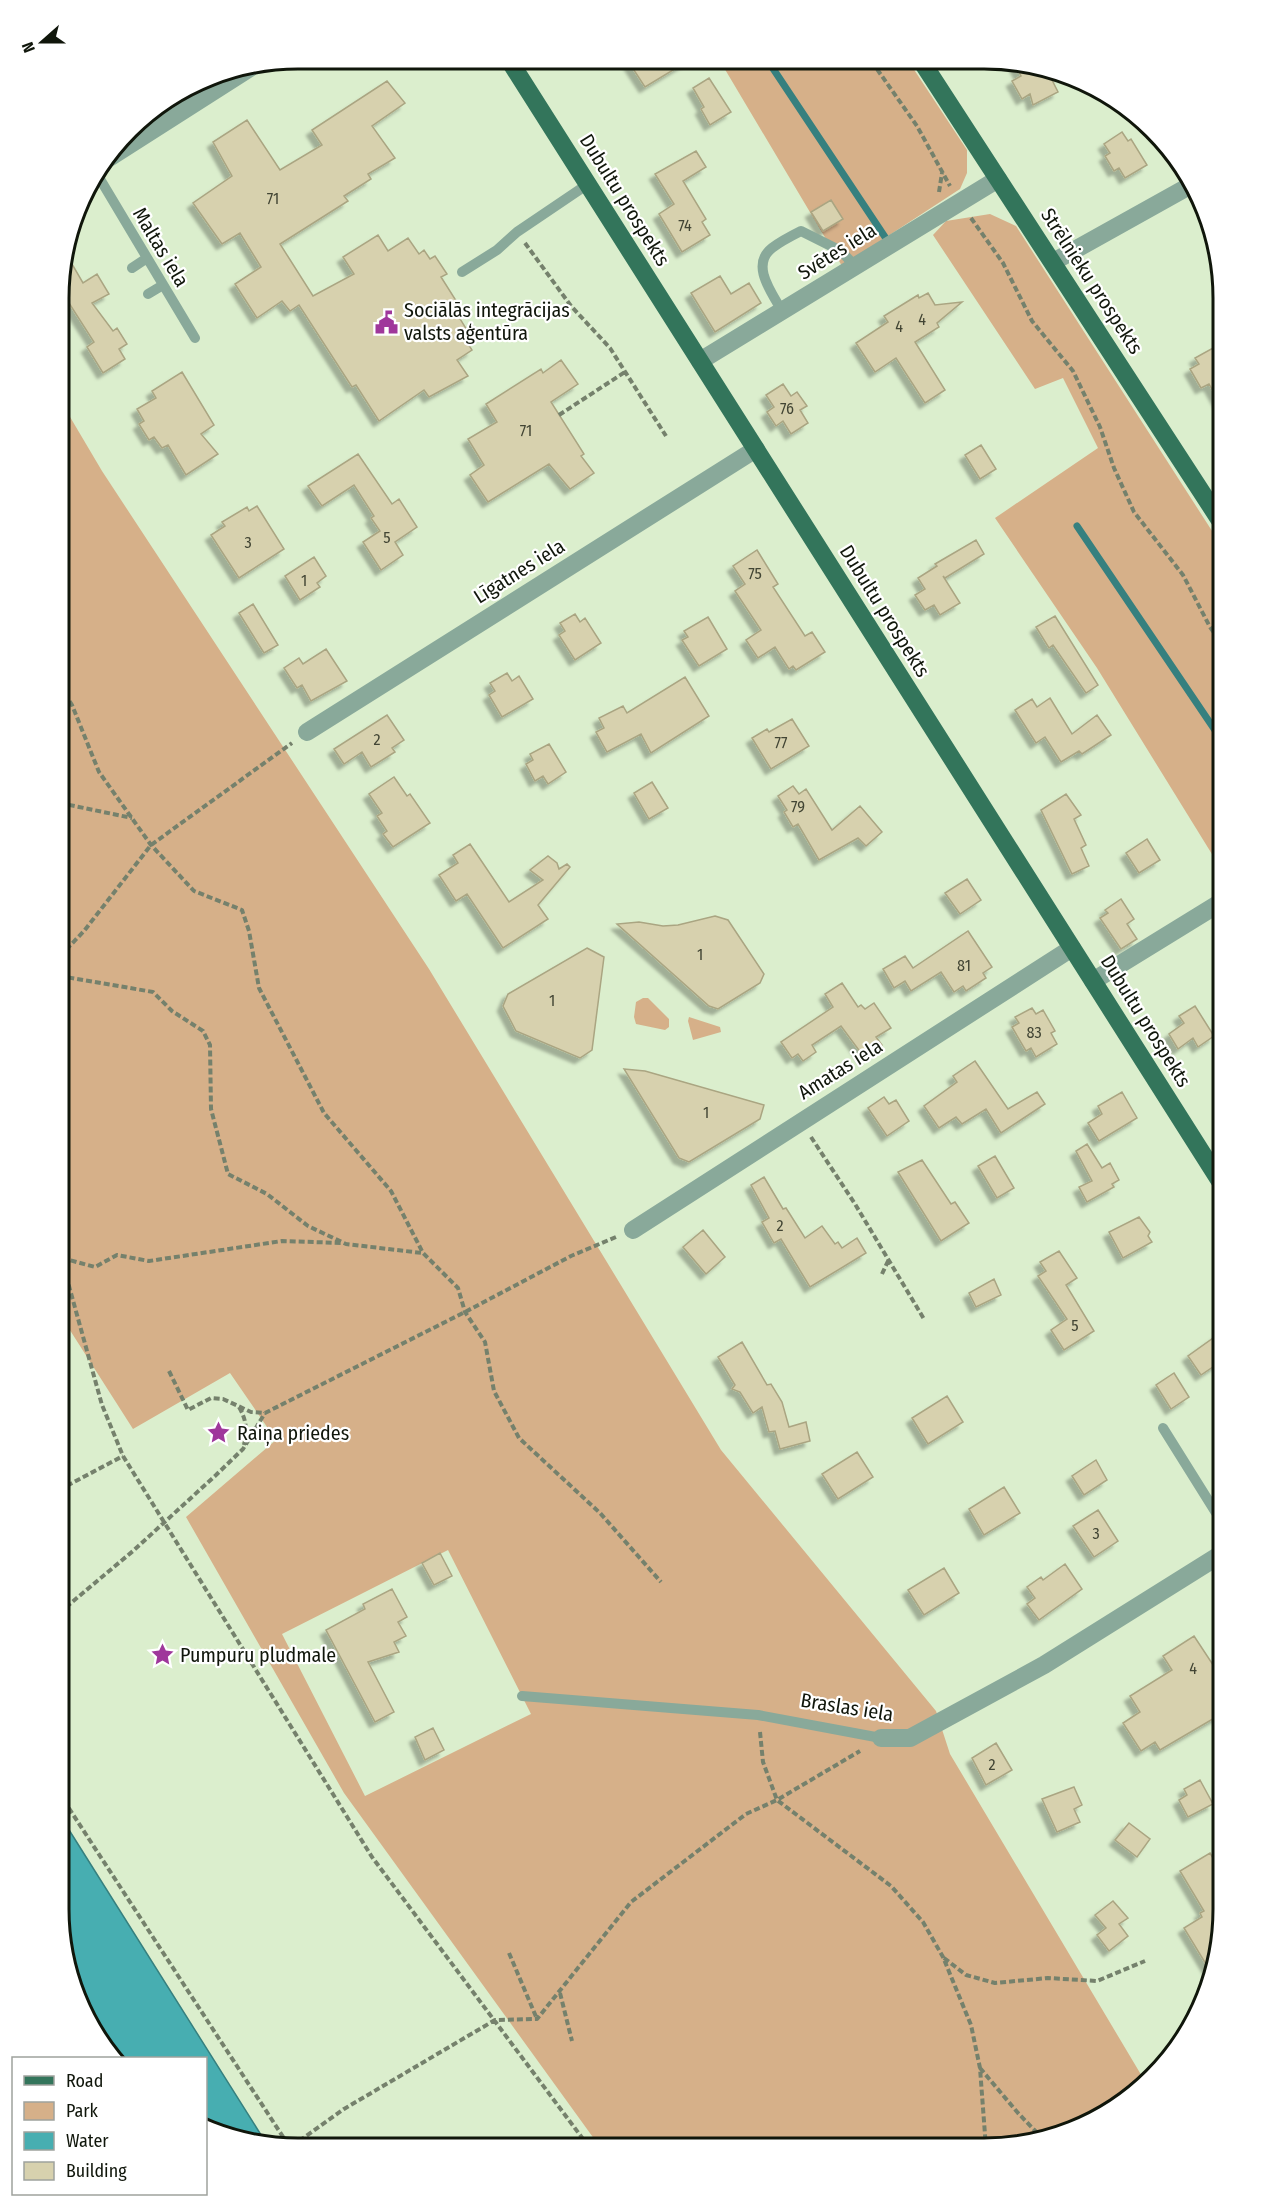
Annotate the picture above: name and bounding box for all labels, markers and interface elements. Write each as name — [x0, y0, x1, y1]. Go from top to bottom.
north arrow — [12, 12, 72, 72]
text: N — [18, 39, 39, 55]
street label: Dubultu prospekts — [575, 130, 675, 270]
house number: 71 — [267, 189, 279, 208]
street label: Maltas iela — [128, 203, 194, 291]
street label: Strēlnieku prospekts — [1036, 204, 1148, 358]
house number: 74 — [678, 216, 692, 235]
street label: Svētes iela — [793, 218, 881, 284]
place label: Sociālās integrācijas valsts aģentūra — [404, 298, 570, 345]
public building icon: Sociālās integrācijas valsts aģentūra — [373, 309, 399, 335]
house number: 4 — [918, 310, 926, 329]
house number: 4 — [895, 317, 903, 336]
house number: 76 — [780, 399, 794, 418]
house number: 71 — [520, 421, 532, 440]
house number: 5 — [383, 528, 391, 547]
house number: 3 — [244, 533, 252, 552]
street label: Līgatnes iela — [469, 534, 569, 608]
street label: Dubultu prospekts — [835, 541, 935, 681]
house number: 75 — [748, 564, 762, 583]
house number: 1 — [301, 571, 307, 590]
house number: 2 — [373, 730, 381, 749]
house number: 77 — [774, 733, 788, 752]
house number: 79 — [791, 797, 805, 816]
house number: 1 — [697, 945, 703, 964]
street label: Dubultu prospekts — [1096, 951, 1196, 1091]
house number: 81 — [957, 956, 971, 975]
house number: 1 — [549, 991, 555, 1010]
house number: 83 — [1026, 1023, 1042, 1042]
street label: Amatas iela — [793, 1034, 887, 1104]
house number: 1 — [703, 1103, 709, 1122]
house number: 2 — [776, 1216, 784, 1235]
house number: 5 — [1071, 1316, 1079, 1335]
place icon: Raiņa priedes — [206, 1420, 232, 1446]
place label: Raiņa priedes — [237, 1421, 349, 1446]
house number: 3 — [1092, 1524, 1100, 1543]
place icon: Pumpuru pludmale — [149, 1642, 175, 1668]
place label: Pumpuru pludmale — [180, 1643, 336, 1667]
house number: 4 — [1189, 1659, 1197, 1678]
street label: Braslas iela — [799, 1688, 895, 1726]
house number: 2 — [988, 1755, 996, 1774]
legend — [12, 2057, 207, 2195]
text: Road — [66, 2070, 103, 2092]
text: Park — [66, 2100, 99, 2122]
text: Water — [66, 2130, 109, 2152]
text: Building — [66, 2160, 127, 2182]

